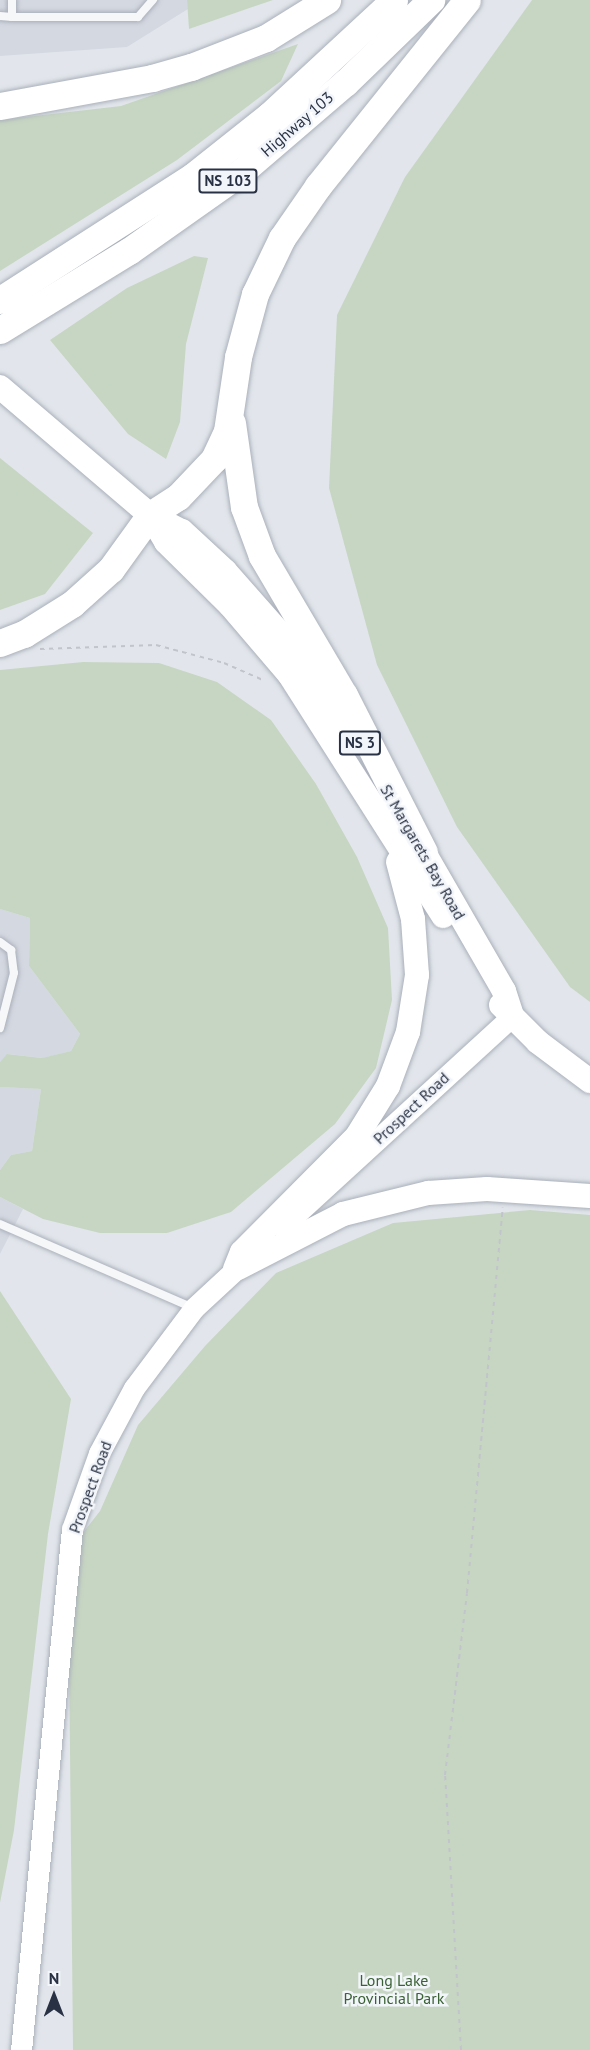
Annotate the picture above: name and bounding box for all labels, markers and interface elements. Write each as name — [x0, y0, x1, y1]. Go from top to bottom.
street label: Highway 103 — [257, 87, 337, 161]
road number: NS 103 — [198, 169, 258, 193]
road number: NS 3 — [338, 731, 382, 755]
street label: St Margarets Bay Road — [376, 781, 470, 923]
street label: Prospect Road — [369, 1068, 453, 1148]
street label: Prospect Road — [64, 1438, 116, 1536]
north arrow — [24, 1966, 84, 2026]
text: N — [49, 1968, 59, 1988]
park label: Long Lake Provincial Park — [344, 1970, 444, 2008]

